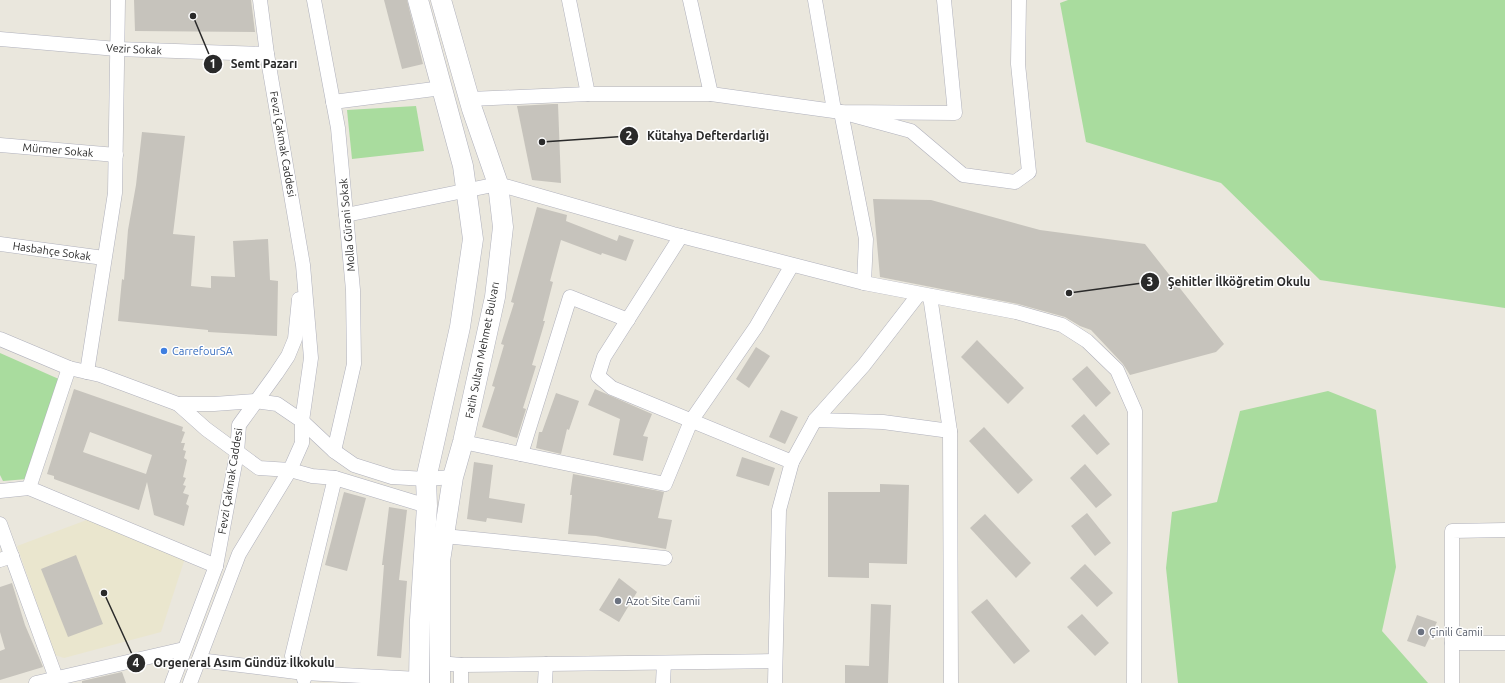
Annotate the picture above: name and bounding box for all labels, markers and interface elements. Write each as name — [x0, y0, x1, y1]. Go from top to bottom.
street label: Vezir Sokak — [106, 42, 163, 56]
callout: Semt Pazarı — [203, 52, 305, 76]
text: 1 — [210, 57, 216, 70]
text: Semt Pazarı — [231, 57, 297, 70]
street label: Fevzi Çakmak Caddesi — [268, 90, 298, 198]
callout: Kütahya Defterdarlığı — [619, 124, 777, 148]
text: 2 — [626, 129, 633, 142]
text: Kütahya Defterdarlığı — [647, 129, 769, 142]
street label: Mürmer Sokak — [22, 141, 94, 159]
street label: Molla Gürani Sokak — [337, 177, 357, 272]
street label: Hasbahçe Sokak — [12, 240, 92, 263]
callout: Şehitler İlköğretim Okulu — [1140, 270, 1318, 294]
text: Şehitler İlköğretim Okulu — [1168, 274, 1310, 290]
text: 3 — [1147, 275, 1153, 288]
street label: Fatih Sultan Mehmet Bulvarı — [463, 281, 501, 419]
place label: CarrefourSA — [172, 345, 234, 357]
marker: CarrefourSA — [159, 346, 169, 356]
street label: Fevzi Çakmak Caddesi — [216, 427, 244, 535]
place label: Azot Site Camii — [626, 595, 700, 607]
marker: Azot Site Camii — [613, 596, 623, 606]
place label: Çinili Camii — [1429, 626, 1483, 638]
marker: Çinili Camii — [1416, 627, 1426, 637]
callout: Orgeneral Asım Gündüz İlkokulu — [126, 651, 343, 675]
text: Orgeneral Asım Gündüz İlkokulu — [153, 655, 335, 669]
text: 4 — [133, 656, 140, 669]

